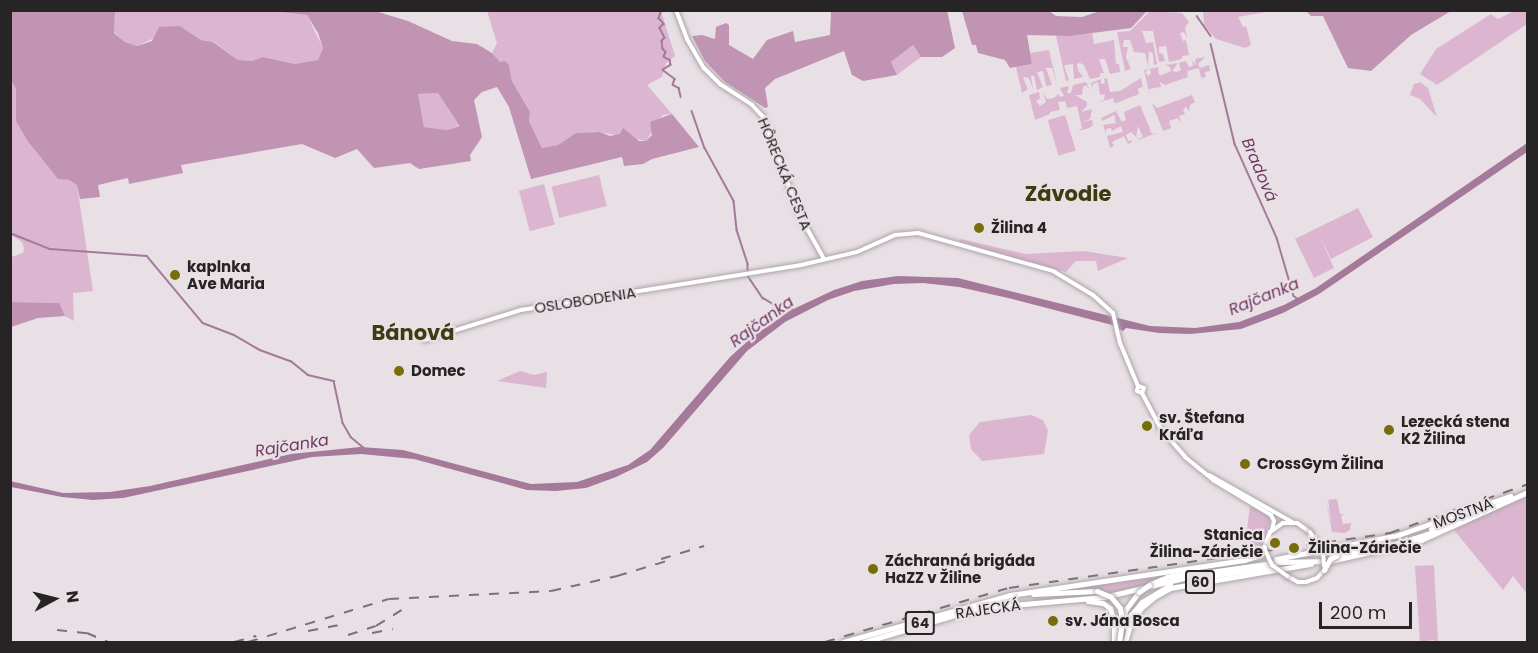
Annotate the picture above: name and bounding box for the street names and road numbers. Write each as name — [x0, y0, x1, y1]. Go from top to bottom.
street label: HÔRECKÁ CESTA — [754, 115, 816, 233]
street label: OSLOBODENIA — [533, 283, 637, 317]
street label: MOSTNÁ — [1431, 494, 1495, 532]
road number: 60 — [1184, 571, 1216, 593]
street label: RAJECKÁ — [954, 596, 1022, 622]
road number: 64 — [904, 612, 936, 634]

